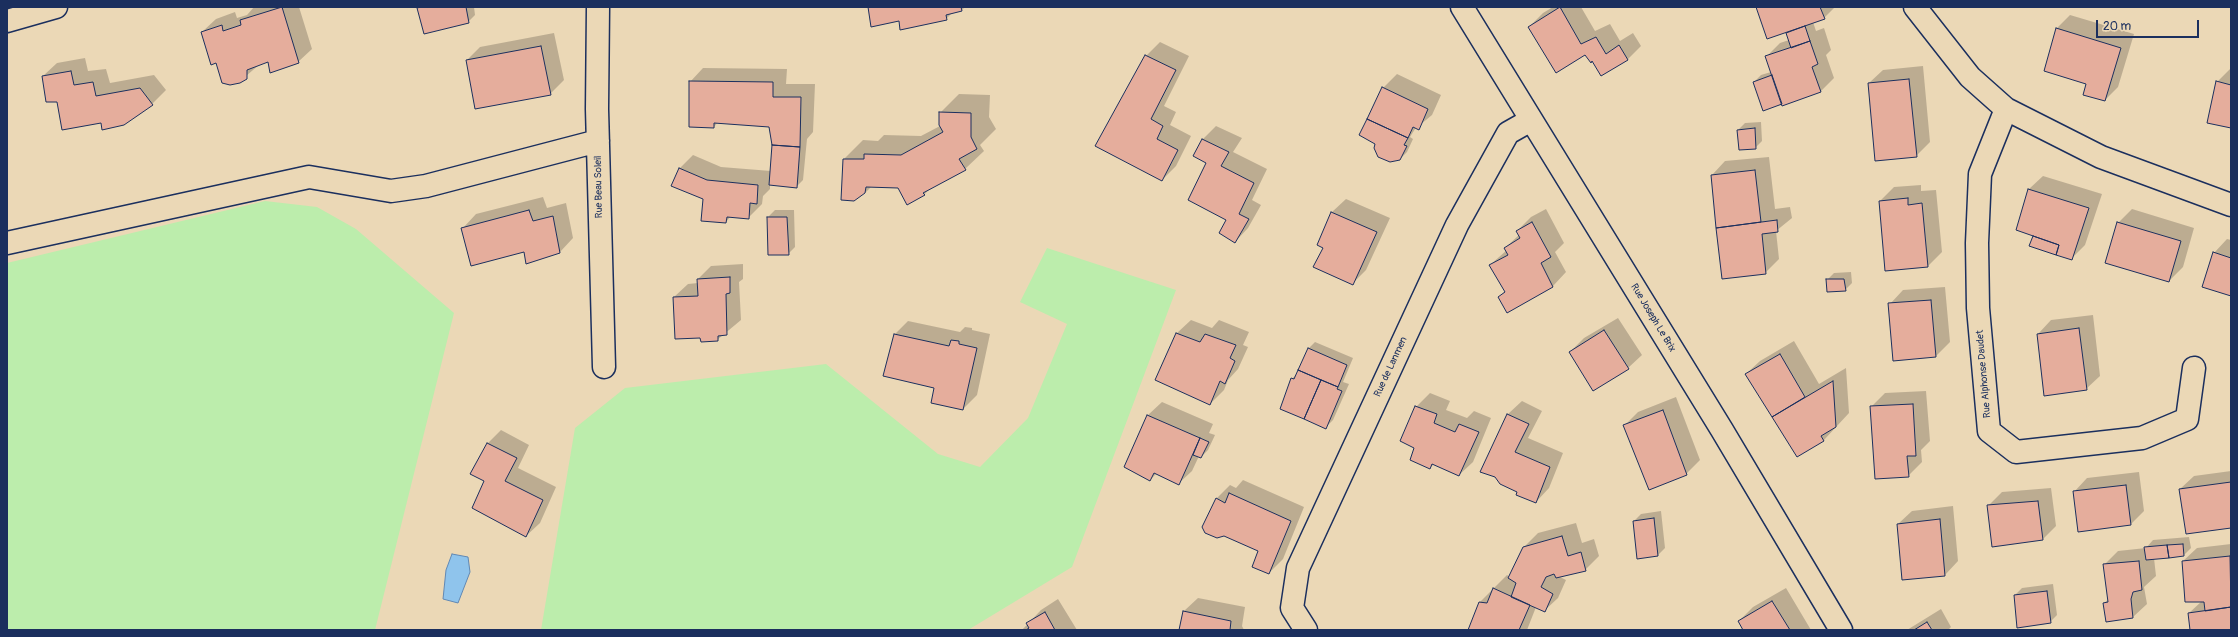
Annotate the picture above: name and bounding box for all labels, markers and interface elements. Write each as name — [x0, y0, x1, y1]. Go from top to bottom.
scale bar — [2098, 12, 2201, 38]
text: 20 m — [2103, 19, 2131, 34]
street label: Rue Beau Soleil — [592, 155, 606, 219]
street label: Rue Joseph Le Brix — [1628, 282, 1678, 354]
street label: Rue Alphonse Daudet — [1974, 330, 1994, 418]
street label: Rue de Lanmen — [1372, 335, 1410, 399]

